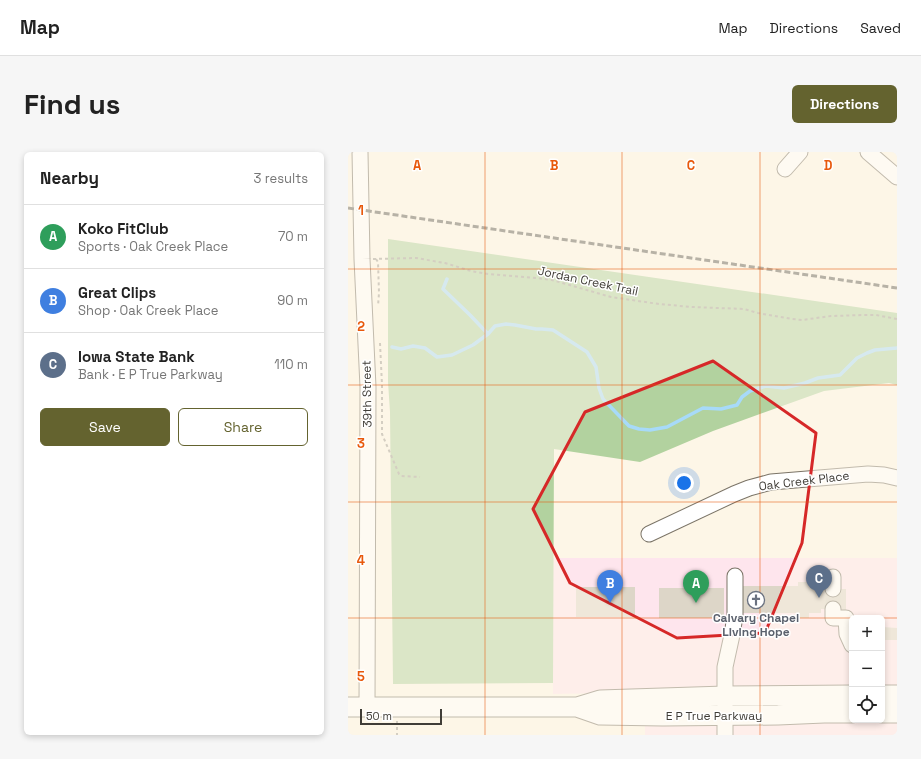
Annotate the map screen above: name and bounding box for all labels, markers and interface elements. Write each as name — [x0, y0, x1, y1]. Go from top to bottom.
text: Map — [20, 15, 60, 40]
text: Map — [718, 19, 748, 37]
text: Directions — [770, 19, 838, 37]
text: Saved — [860, 19, 901, 37]
button: Directions — [792, 85, 897, 123]
text: Find us — [24, 86, 121, 122]
text: A — [413, 157, 422, 174]
text: B — [550, 157, 559, 174]
text: C — [687, 157, 695, 174]
text: D — [824, 157, 833, 174]
text: Nearby — [40, 167, 99, 189]
text: 3 results — [254, 170, 308, 187]
text: 1 — [358, 202, 364, 219]
text: Koko FitClub — [78, 219, 169, 238]
text: A — [49, 228, 57, 245]
text: 70 m — [278, 228, 308, 245]
text: Sports · Oak Creek Place — [78, 238, 228, 255]
street label: Jordan Creek Trail — [536, 263, 640, 299]
text: Great Clips — [78, 283, 156, 302]
text: B — [49, 292, 57, 309]
text: 90 m — [277, 292, 308, 309]
text: Shop · Oak Creek Place — [78, 302, 218, 319]
text: 2 — [357, 318, 365, 335]
text: Iowa State Bank — [78, 347, 195, 366]
text: C — [49, 356, 57, 373]
text: 110 m — [274, 356, 308, 373]
street label: 39th Street — [358, 360, 376, 428]
text: Bank · E P True Parkway — [78, 366, 223, 383]
button: Save — [40, 408, 170, 446]
button: Share — [178, 408, 308, 446]
text: 3 — [357, 435, 365, 452]
street label: Oak Creek Place — [758, 467, 850, 495]
your location — [674, 473, 694, 493]
text: 4 — [357, 552, 365, 569]
pin: C — [806, 565, 832, 598]
pin: B — [597, 570, 623, 603]
pin: A — [683, 570, 709, 603]
church icon: Calvary Chapel Living Hope — [746, 590, 766, 610]
place label: Calvary Chapel Living Hope — [713, 610, 799, 640]
map controls — [849, 615, 885, 723]
button: + — [849, 615, 885, 651]
button: − — [849, 651, 885, 687]
text: 5 — [357, 668, 365, 685]
button: locate — [849, 687, 885, 723]
scale bar — [360, 707, 442, 726]
street label: E P True Parkway — [666, 708, 762, 724]
text: 50 m — [366, 709, 392, 723]

